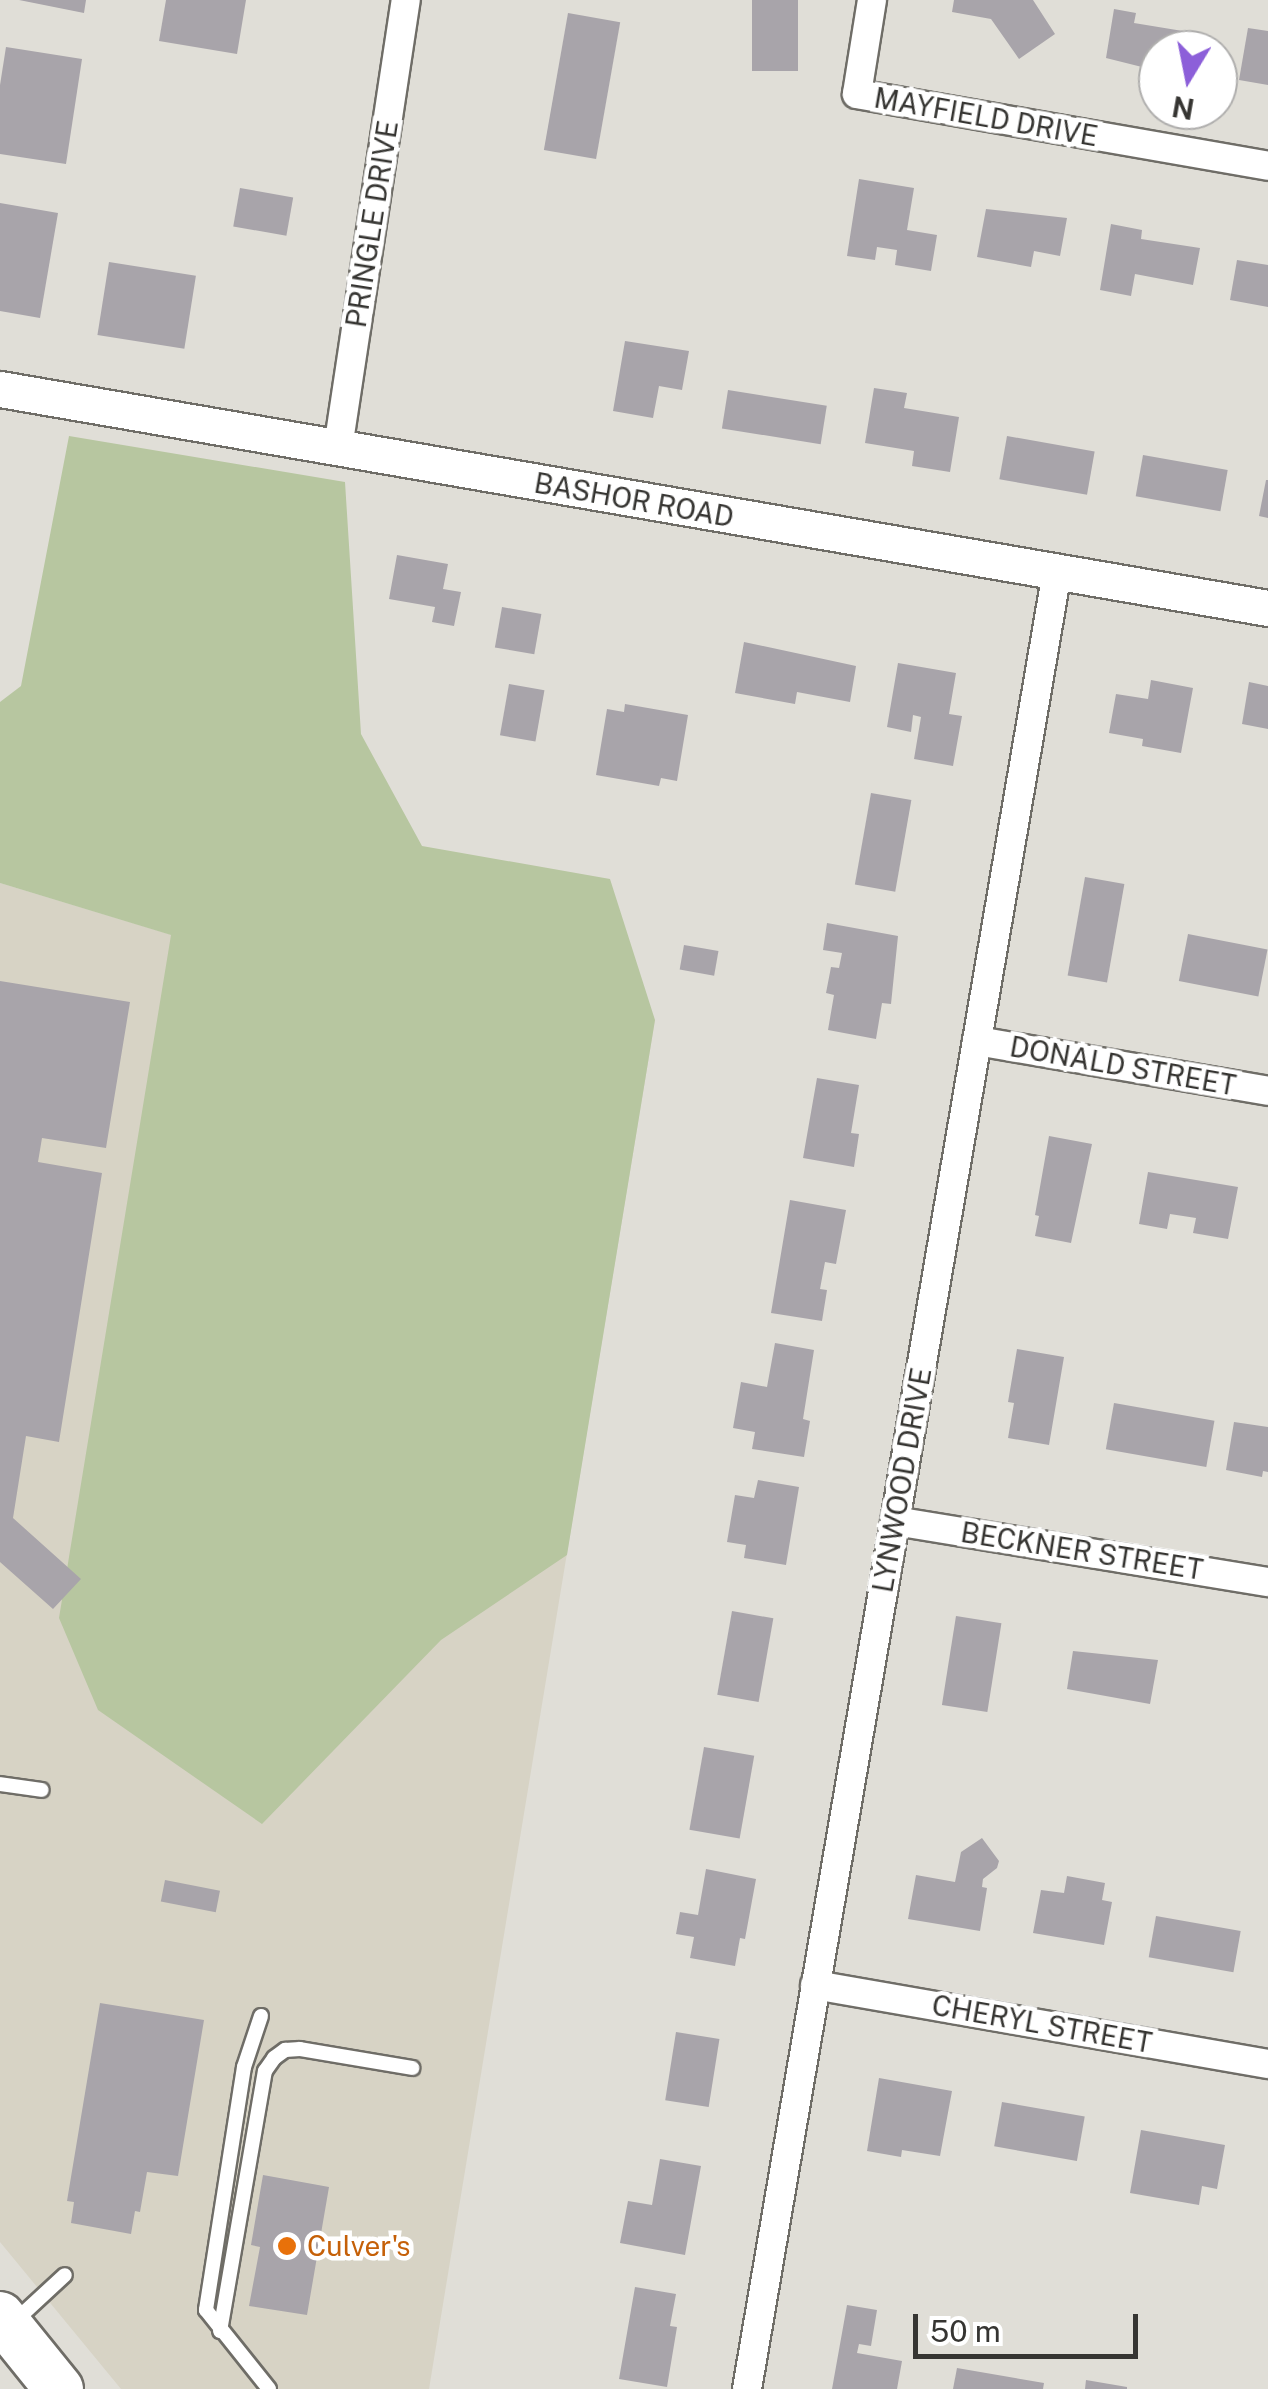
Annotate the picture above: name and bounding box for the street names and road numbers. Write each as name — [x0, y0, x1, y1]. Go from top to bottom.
street label: MAYFIELD DRIVE — [872, 81, 1100, 153]
street label: PRINGLE DRIVE — [339, 118, 405, 330]
street label: BASHOR ROAD — [532, 466, 736, 534]
street label: DONALD STREET — [1007, 1030, 1239, 1102]
street label: LYNWOOD DRIVE — [866, 1365, 938, 1595]
street label: BECKNER STREET — [958, 1515, 1206, 1587]
street label: CHERYL STREET — [929, 1988, 1155, 2060]

